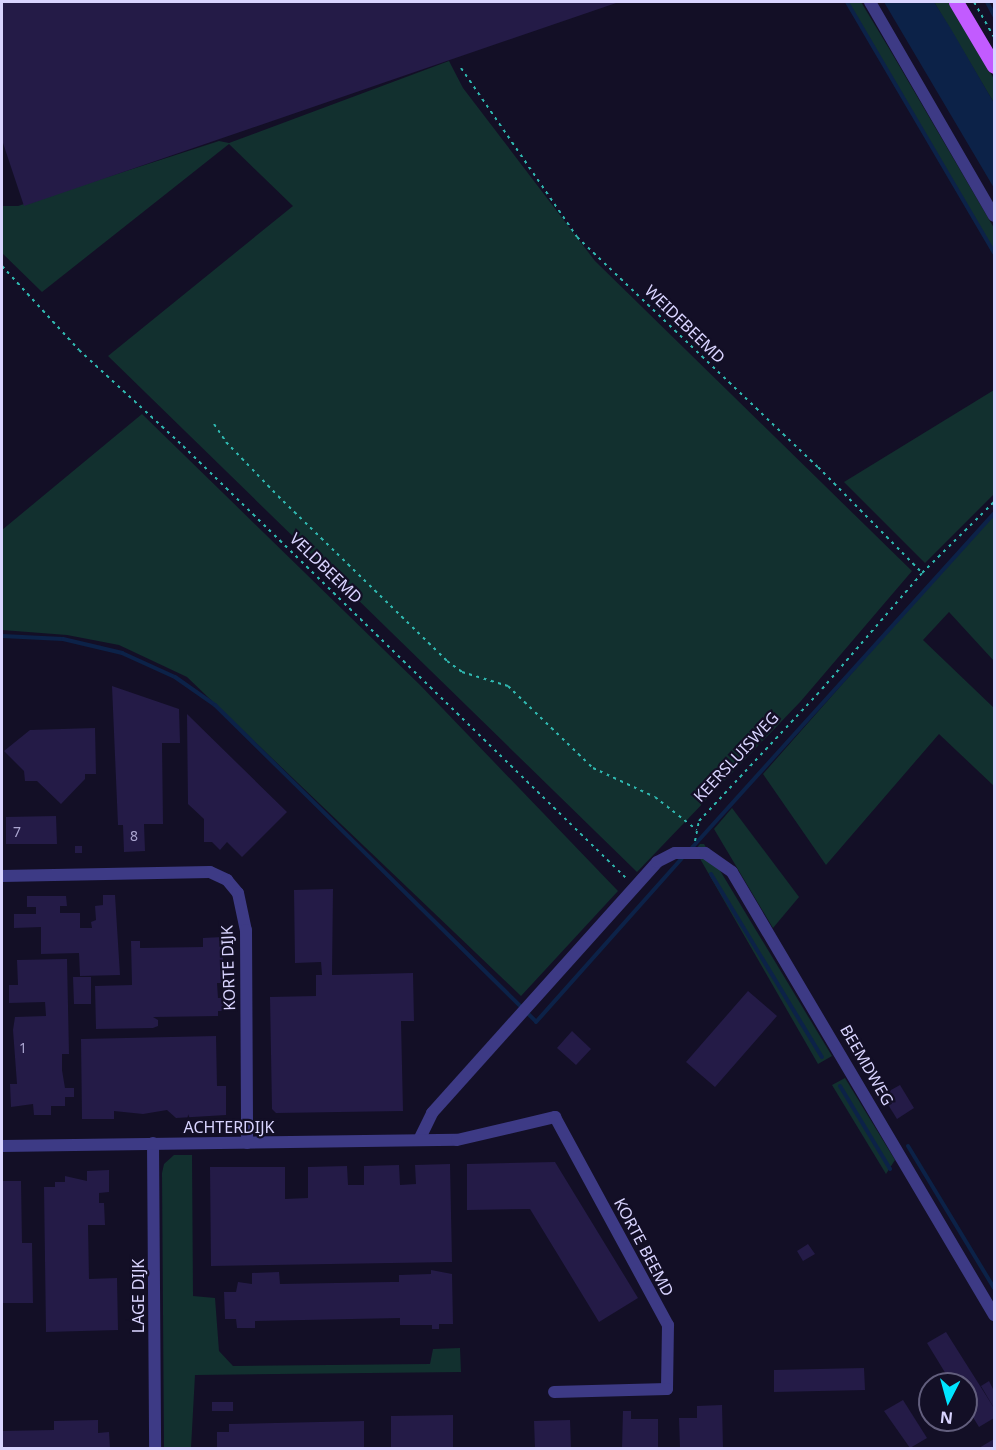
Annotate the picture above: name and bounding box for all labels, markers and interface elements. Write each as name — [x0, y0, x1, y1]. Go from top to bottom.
street label: WEIDEBEEMD — [641, 281, 729, 367]
street label: VELDBEEMD — [286, 529, 366, 607]
street label: KEERSLUISWEG — [689, 708, 783, 806]
house number: 7 — [13, 824, 21, 840]
house number: 8 — [130, 828, 138, 844]
street label: KORTE DIJK — [217, 925, 239, 1011]
street label: BEEMDWEG — [836, 1021, 898, 1109]
house number: 1 — [19, 1040, 27, 1056]
street label: ACHTERDIJK — [184, 1117, 274, 1137]
street label: KORTE BEEMD — [610, 1195, 678, 1299]
street label: LAGE DIJK — [128, 1259, 148, 1333]
north arrow — [918, 1372, 978, 1432]
text: N — [939, 1406, 954, 1430]

